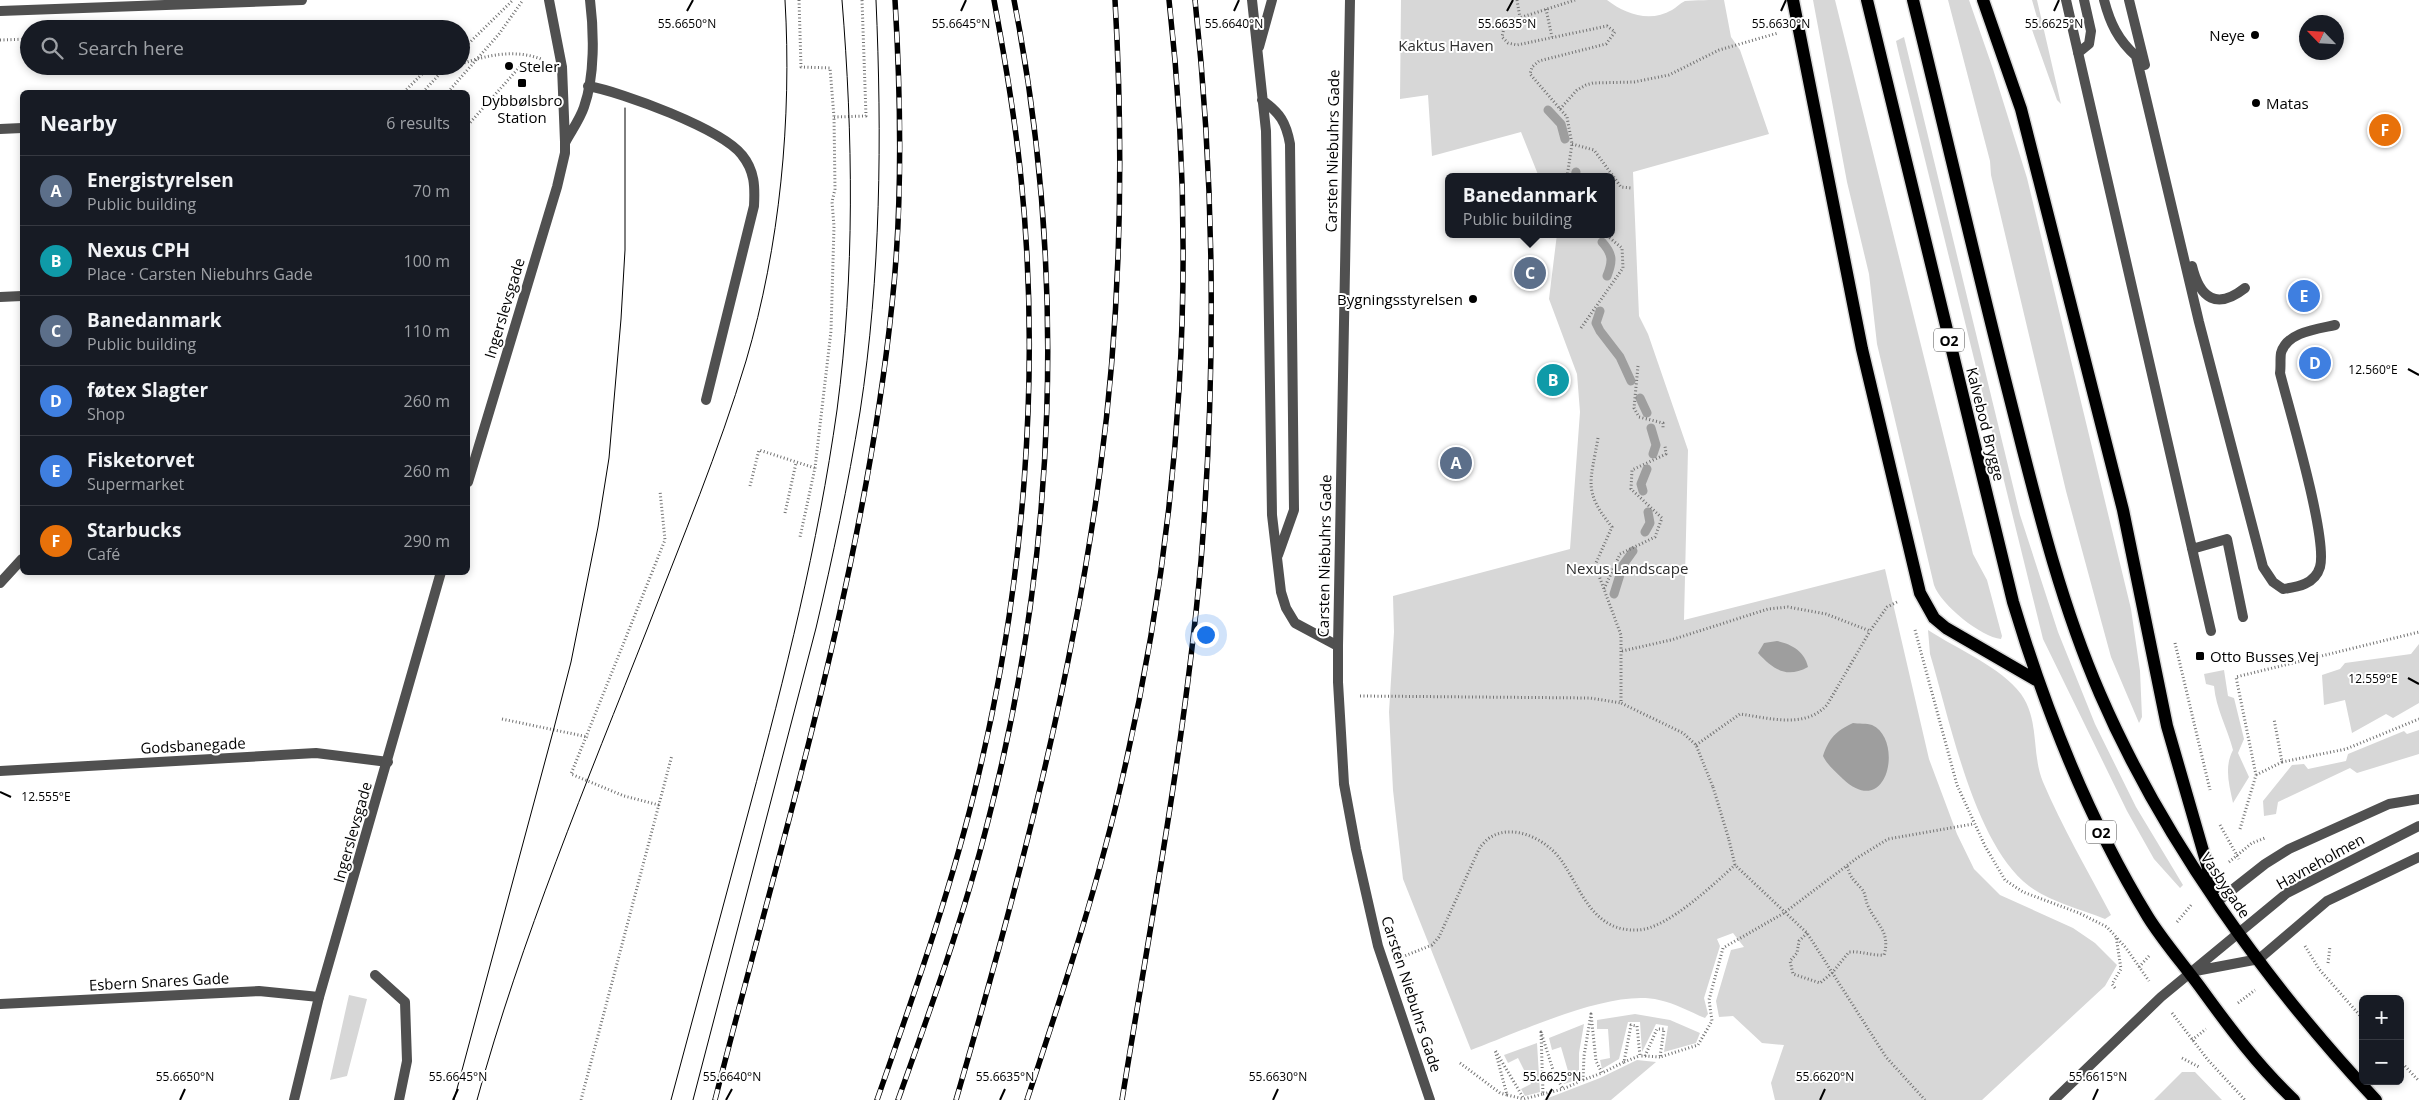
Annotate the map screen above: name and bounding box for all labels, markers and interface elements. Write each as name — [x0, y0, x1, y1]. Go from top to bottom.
text: 55.6650°N — [658, 15, 716, 32]
text: 55.6645°N — [932, 15, 990, 32]
text: 55.6640°N — [1205, 15, 1263, 32]
text: 55.6635°N — [1478, 15, 1536, 32]
text: 55.6630°N — [1752, 15, 1810, 32]
text: 55.6625°N — [2025, 15, 2083, 32]
north arrow — [2299, 15, 2344, 60]
search box — [20, 20, 470, 75]
place label: Neye — [2209, 25, 2245, 45]
marker: Neye — [2249, 29, 2261, 41]
icon: search — [38, 34, 66, 62]
text: Search here — [78, 35, 184, 61]
park label: Kaktus Haven — [1398, 35, 1494, 55]
place label: Steler — [519, 56, 559, 76]
marker: Steler — [503, 60, 515, 72]
street label: Carsten Niebuhrs Gade — [1321, 69, 1343, 233]
marker: Dybbølsbro Station — [516, 77, 528, 89]
place label: Dybbølsbro Station — [481, 90, 563, 127]
place label: Matas — [2266, 93, 2309, 113]
marker: Matas — [2250, 97, 2262, 109]
text: Nearby — [40, 109, 117, 137]
pin: F — [2369, 111, 2401, 149]
text: 6 results — [386, 112, 450, 134]
text: Energistyrelsen — [87, 167, 234, 193]
popup — [1445, 173, 1615, 238]
text: A — [50, 180, 62, 202]
text: 70 m — [413, 180, 450, 202]
text: Banedanmark — [1463, 182, 1597, 208]
text: Public building — [87, 193, 196, 215]
text: Public building — [1463, 208, 1572, 230]
text: Nexus CPH — [87, 237, 190, 263]
text: B — [51, 250, 61, 272]
text: 100 m — [404, 250, 450, 272]
pin: C — [1514, 254, 1546, 292]
street label: Ingerslevsgade — [479, 255, 529, 361]
text: Place · Carsten Niebuhrs Gade — [87, 263, 313, 285]
pin: E — [2288, 277, 2320, 315]
place label: Bygningsstyrelsen — [1337, 289, 1463, 309]
marker: Bygningsstyrelsen — [1467, 293, 1479, 305]
text: Banedanmark — [87, 307, 221, 333]
text: C — [51, 320, 61, 342]
text: 110 m — [404, 320, 450, 342]
road number: O2 — [1934, 328, 1964, 352]
text: Public building — [87, 333, 196, 355]
pin: D — [2299, 344, 2331, 382]
pin: B — [1537, 361, 1569, 399]
text: 12.560°E — [2348, 361, 2398, 378]
street label: Kalvebod Brygge — [1962, 365, 2010, 483]
text: føtex Slagter — [87, 377, 208, 403]
text: D — [50, 390, 62, 412]
text: 260 m — [404, 390, 450, 412]
text: Shop — [87, 403, 125, 425]
pin: A — [1440, 444, 1472, 482]
text: Fisketorvet — [87, 447, 195, 473]
text: E — [52, 460, 60, 482]
text: 260 m — [404, 460, 450, 482]
text: Supermarket — [87, 473, 184, 495]
street label: Carsten Niebuhrs Gade — [1313, 474, 1335, 638]
text: Starbucks — [87, 517, 181, 543]
text: F — [52, 530, 60, 552]
text: 290 m — [404, 530, 450, 552]
text: Café — [87, 543, 120, 565]
park label: Nexus Landscape — [1566, 558, 1688, 578]
your location — [1193, 622, 1219, 648]
place label: Otto Busses Vej — [2210, 646, 2319, 666]
marker: Otto Busses Vej — [2194, 650, 2206, 662]
text: 12.559°E — [2348, 670, 2398, 687]
street label: Godsbanegade — [140, 732, 246, 758]
street label: Ingerslevsgade — [328, 779, 376, 885]
text: 12.555°E — [21, 788, 71, 805]
road number: O2 — [2086, 820, 2116, 844]
street label: Havneholmen — [2272, 828, 2368, 894]
street label: Vasbygade — [2197, 848, 2255, 922]
street label: Carsten Niebuhrs Gade — [1377, 913, 1447, 1075]
street label: Esbern Snares Gade — [88, 967, 230, 995]
map controls — [2359, 995, 2404, 1085]
button: + — [2359, 995, 2404, 1040]
button: − — [2359, 1040, 2404, 1085]
text: 55.6650°N — [156, 1068, 214, 1085]
text: 55.6645°N — [429, 1068, 487, 1085]
text: 55.6640°N — [703, 1068, 761, 1085]
text: 55.6635°N — [976, 1068, 1034, 1085]
text: 55.6630°N — [1249, 1068, 1307, 1085]
text: 55.6625°N — [1523, 1068, 1581, 1085]
text: 55.6620°N — [1796, 1068, 1854, 1085]
text: 55.6615°N — [2069, 1068, 2127, 1085]

